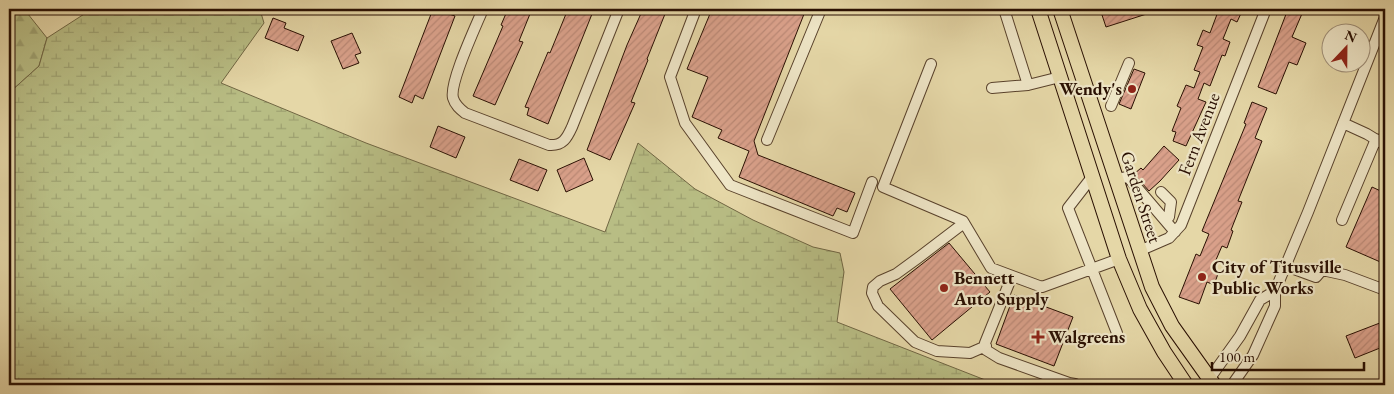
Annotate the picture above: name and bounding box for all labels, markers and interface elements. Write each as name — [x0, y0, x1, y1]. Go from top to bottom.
north arrow — [1322, 22, 1372, 72]
text: N — [1342, 25, 1360, 47]
place label: Wendy's — [1059, 77, 1122, 100]
marker: Wendy's — [1126, 83, 1138, 95]
street label: Fern Avenue — [1172, 89, 1225, 178]
street label: Garden Street — [1116, 148, 1167, 246]
place label: City of Titusville Public Works — [1212, 255, 1342, 299]
place label: Bennett Auto Supply — [953, 266, 1049, 310]
marker: City of Titusville Public Works — [1196, 271, 1208, 283]
marker: Bennett Auto Supply — [938, 282, 950, 294]
place label: Walgreens — [1048, 325, 1125, 348]
marker: Walgreens — [1032, 331, 1044, 343]
scale bar — [1212, 339, 1364, 371]
text: 100 m — [1219, 347, 1256, 366]

